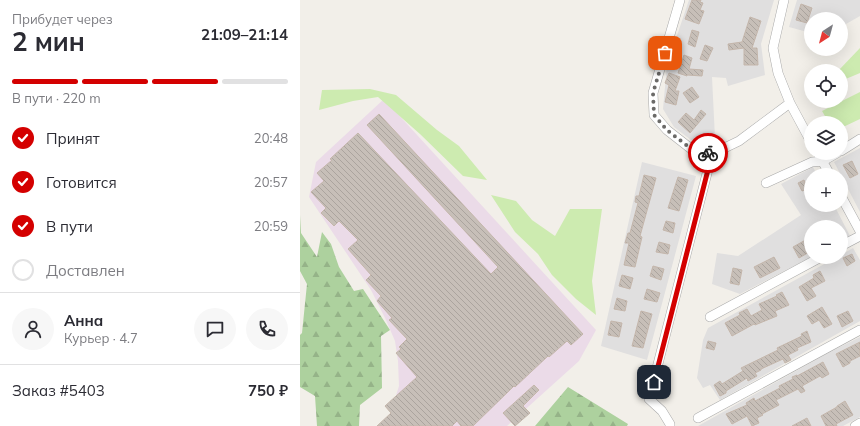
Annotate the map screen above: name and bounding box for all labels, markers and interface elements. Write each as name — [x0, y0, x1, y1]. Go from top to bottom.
text: Прибудет через — [12, 11, 113, 27]
north arrow — [804, 12, 848, 56]
map controls — [804, 12, 848, 264]
text: 2 мин — [12, 25, 85, 58]
text: 21:09–21:14 — [201, 25, 288, 44]
pin — [648, 36, 682, 70]
icon: bag — [654, 42, 676, 64]
button: locate — [804, 64, 848, 108]
text: В пути · 220 m — [12, 90, 101, 106]
button: layers — [804, 116, 848, 160]
icon: check — [12, 127, 34, 149]
text: Принят — [46, 129, 100, 148]
text: 20:48 — [254, 130, 288, 146]
courier — [688, 133, 728, 173]
icon: bike — [697, 142, 719, 164]
button: + — [804, 168, 848, 212]
icon: check — [12, 171, 34, 193]
text: Готовится — [46, 173, 117, 192]
text: 20:57 — [254, 174, 288, 190]
icon: check — [12, 215, 34, 237]
text: В пути — [46, 217, 93, 236]
text: 20:59 — [254, 218, 288, 234]
button: − — [804, 220, 848, 264]
text: Доставлен — [46, 261, 125, 280]
button: person — [12, 308, 54, 350]
button: chat — [194, 308, 236, 350]
button: phone — [246, 308, 288, 350]
text: Анна — [64, 311, 103, 330]
text: Курьер · 4.7 — [64, 330, 138, 346]
pin — [637, 365, 671, 399]
icon: home — [643, 371, 665, 393]
text: Заказ #5403 — [12, 381, 105, 400]
text: 750 ₽ — [248, 381, 288, 400]

